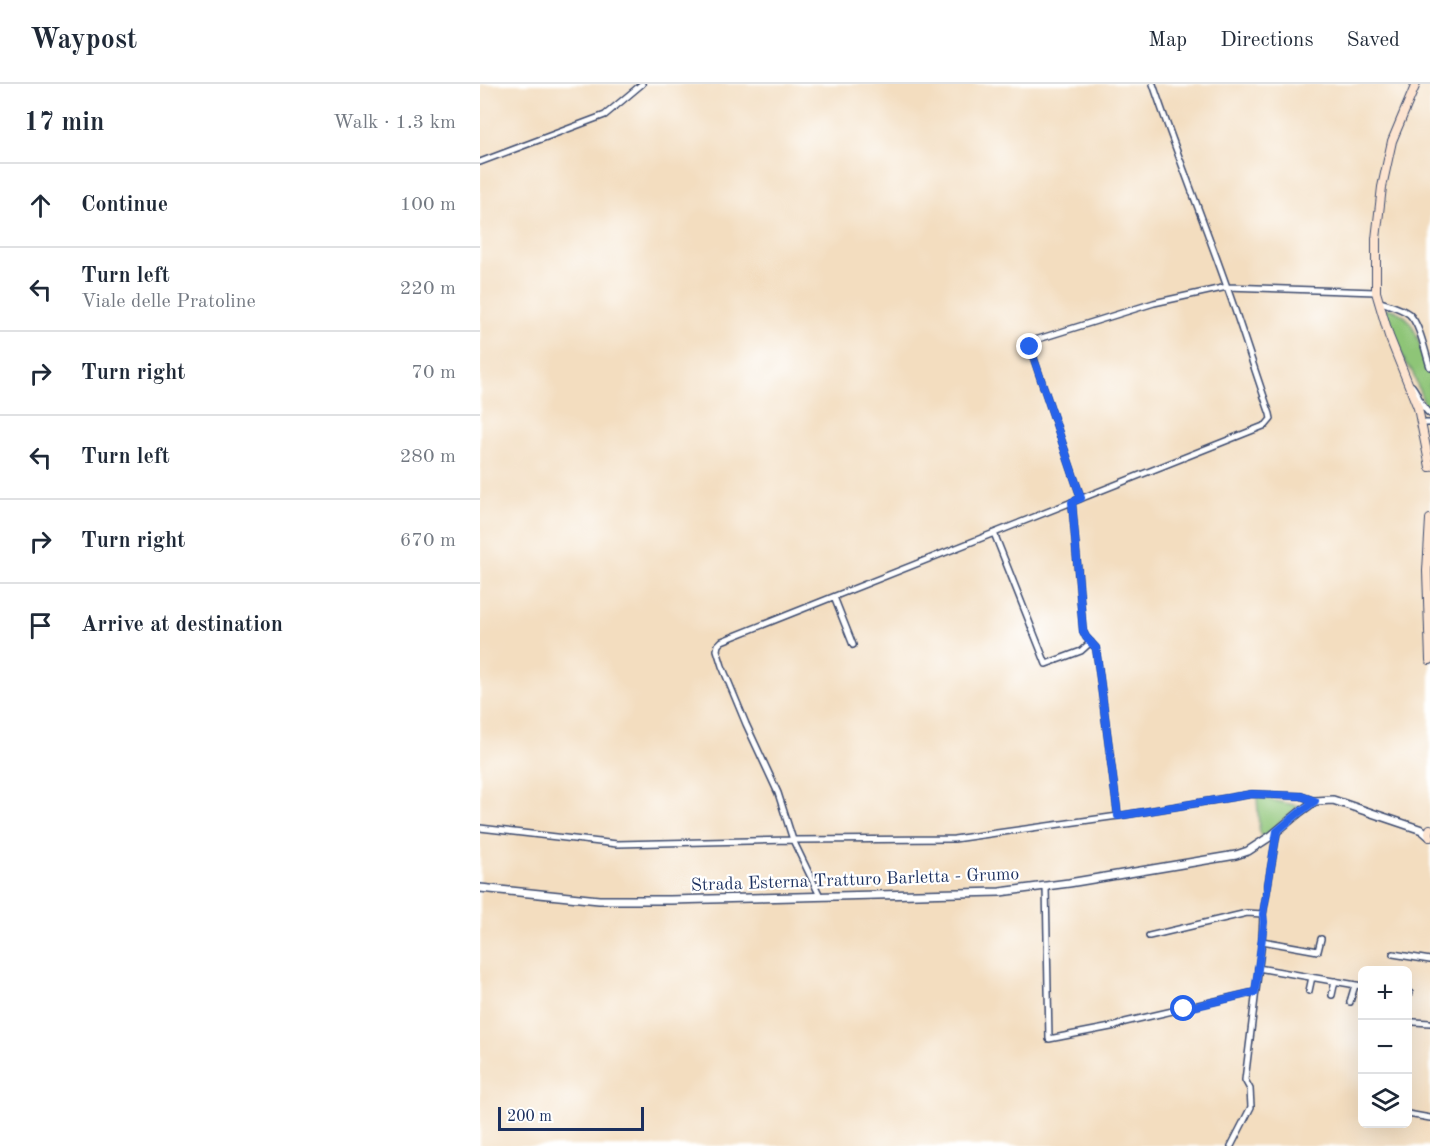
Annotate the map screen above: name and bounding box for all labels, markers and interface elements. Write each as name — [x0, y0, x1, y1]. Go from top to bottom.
text: Waypost — [30, 27, 137, 55]
text: Map — [1148, 30, 1187, 51]
text: Directions — [1220, 30, 1314, 51]
text: Saved — [1347, 30, 1400, 51]
text: 17 min — [24, 110, 104, 136]
text: Walk · 1.3 km — [333, 113, 456, 133]
icon: ahead — [24, 189, 57, 222]
text: Continue — [81, 194, 168, 216]
text: 100 m — [400, 195, 456, 215]
text: Turn left — [81, 265, 170, 287]
icon: left — [24, 273, 57, 306]
text: 220 m — [400, 279, 456, 299]
text: Viale delle Pratoline — [81, 292, 256, 312]
route end — [1016, 333, 1042, 359]
icon: right — [24, 357, 57, 390]
text: Turn right — [81, 362, 185, 384]
text: 70 m — [411, 363, 456, 383]
icon: left — [24, 441, 57, 474]
text: Turn left — [81, 446, 170, 468]
text: 280 m — [400, 447, 456, 467]
icon: right — [24, 525, 57, 558]
text: Turn right — [81, 530, 185, 552]
text: 670 m — [400, 531, 456, 551]
icon: arrive — [24, 609, 57, 642]
text: Arrive at destination — [81, 614, 283, 636]
street label: Strada Esterna Tratturo Barletta - Grumo — [690, 865, 1020, 895]
map controls — [1358, 966, 1412, 1128]
button: + — [1358, 966, 1412, 1020]
route start — [1170, 995, 1196, 1021]
button: − — [1358, 1020, 1412, 1074]
button: layers — [1358, 1074, 1412, 1128]
scale bar — [498, 1104, 644, 1132]
text: 200 m — [507, 1109, 552, 1125]

